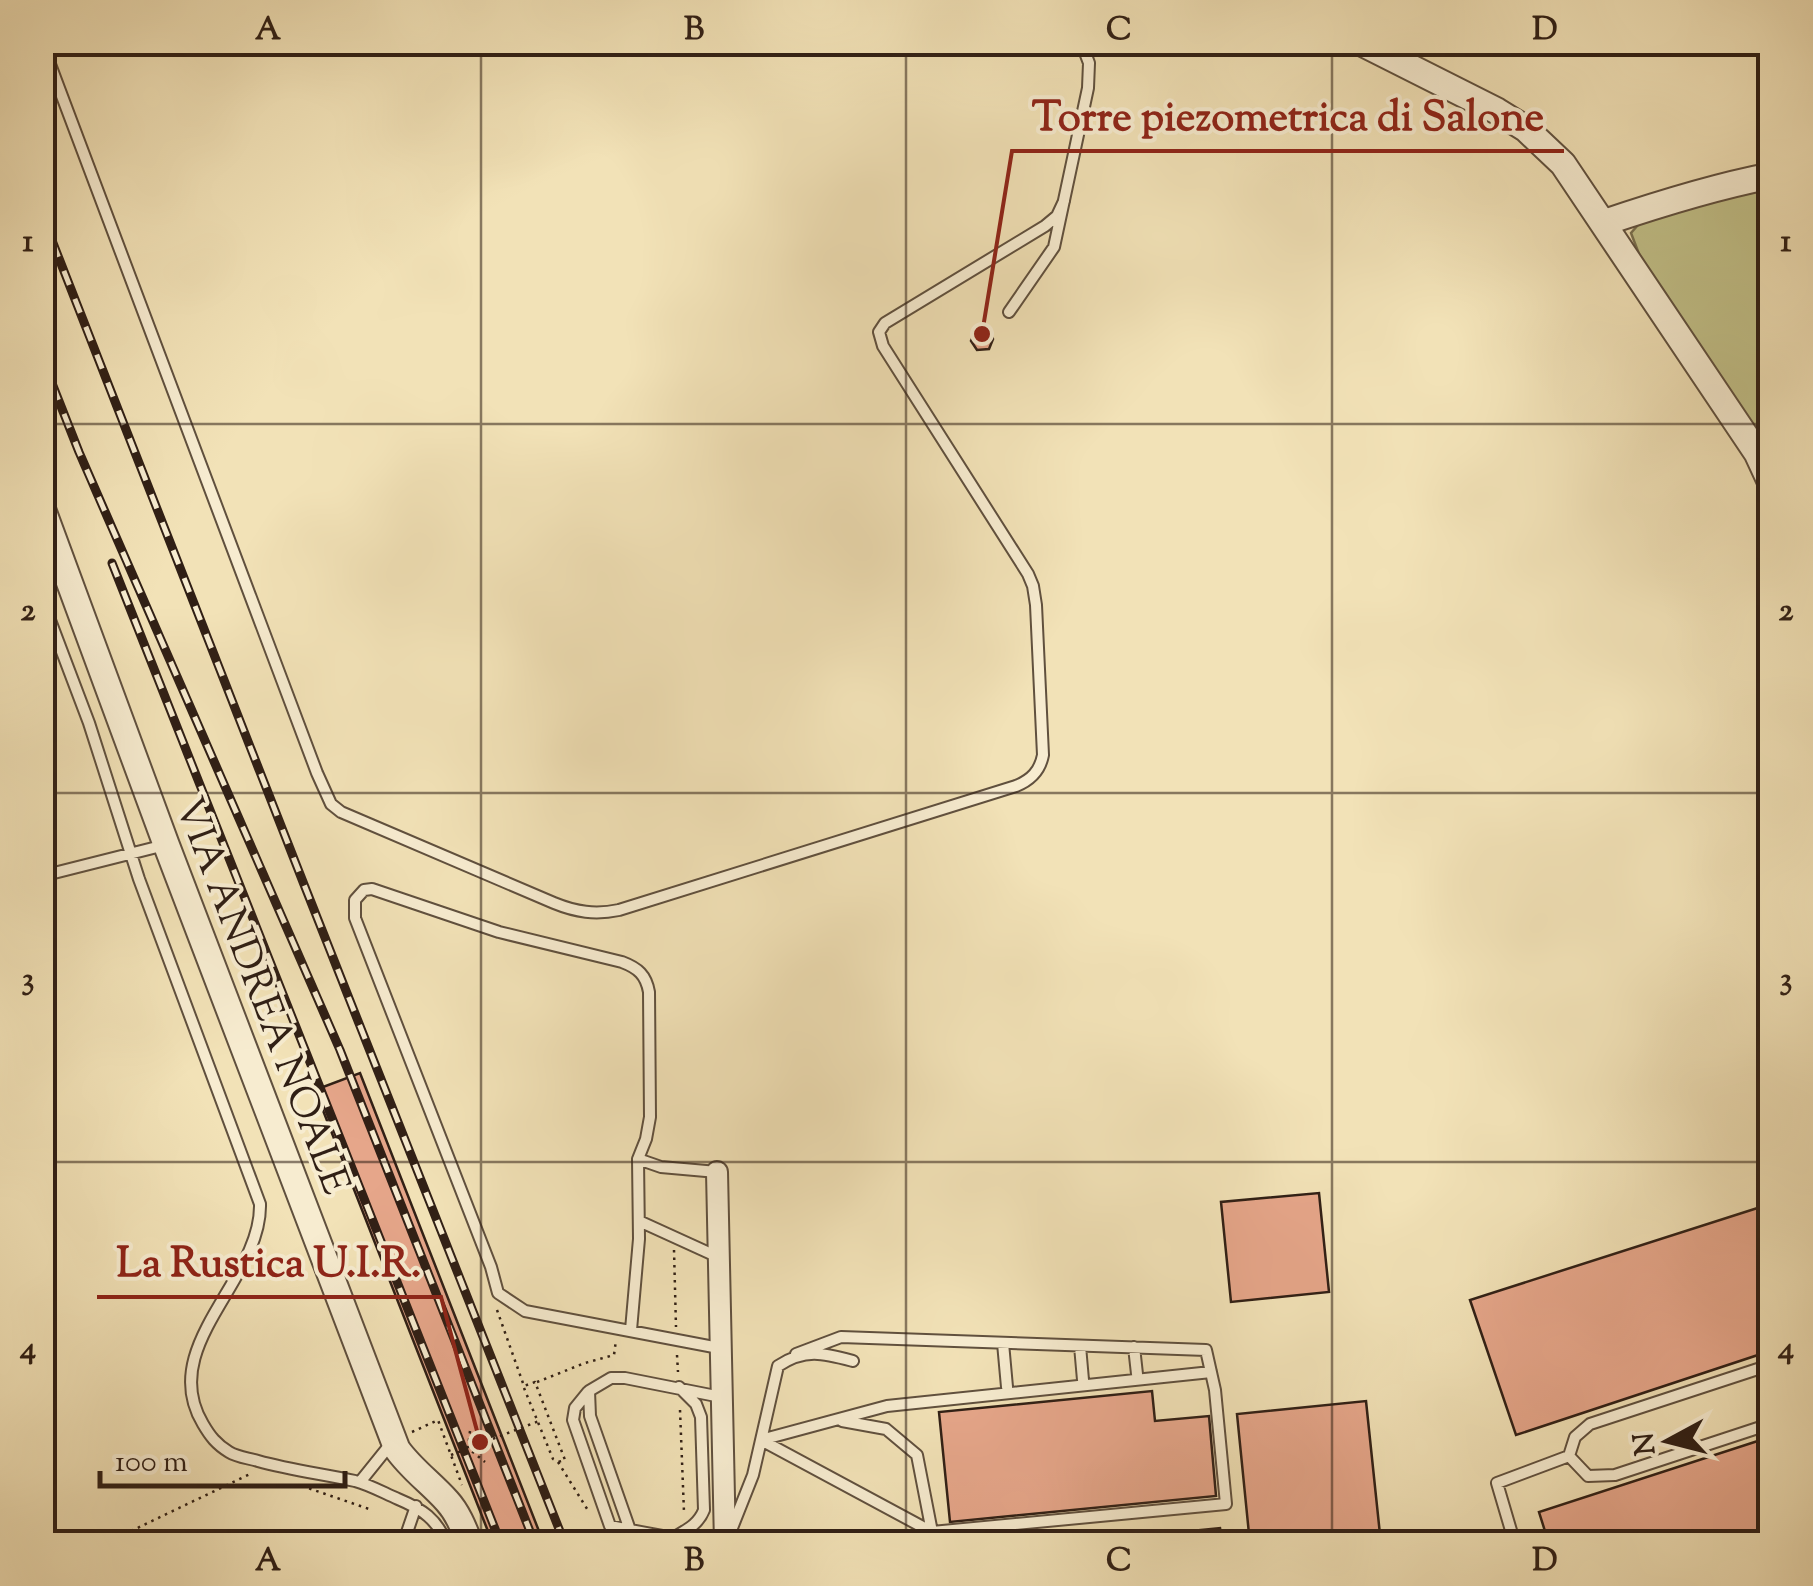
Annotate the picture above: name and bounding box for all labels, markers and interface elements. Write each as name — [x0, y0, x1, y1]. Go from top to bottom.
text: A — [255, 8, 281, 54]
text: B — [684, 8, 704, 54]
text: C — [1106, 8, 1132, 54]
text: D — [1532, 8, 1558, 54]
callout: Torre piezometrica di Salone — [1012, 79, 1564, 151]
text: Torre piezometrica di Salone — [1032, 90, 1544, 150]
text: 1 — [23, 220, 34, 266]
text: 1 — [1781, 220, 1792, 266]
text: 2 — [21, 589, 36, 635]
text: 2 — [1779, 589, 1794, 635]
street label: VIA ANDREA NOALE — [158, 790, 362, 1203]
text: 3 — [22, 958, 34, 1004]
text: 3 — [1780, 958, 1792, 1004]
callout: La Rustica U.I.R. — [97, 1225, 441, 1297]
text: La Rustica U.I.R. — [117, 1236, 421, 1296]
text: 4 — [19, 1327, 36, 1373]
text: 4 — [1777, 1327, 1794, 1373]
north arrow — [1618, 1391, 1718, 1491]
scale bar — [100, 1426, 345, 1488]
text: N — [1625, 1430, 1667, 1457]
text: 100 m — [115, 1442, 188, 1485]
text: A — [255, 1539, 281, 1585]
text: B — [684, 1539, 704, 1585]
text: C — [1106, 1539, 1132, 1585]
text: D — [1532, 1539, 1558, 1585]

